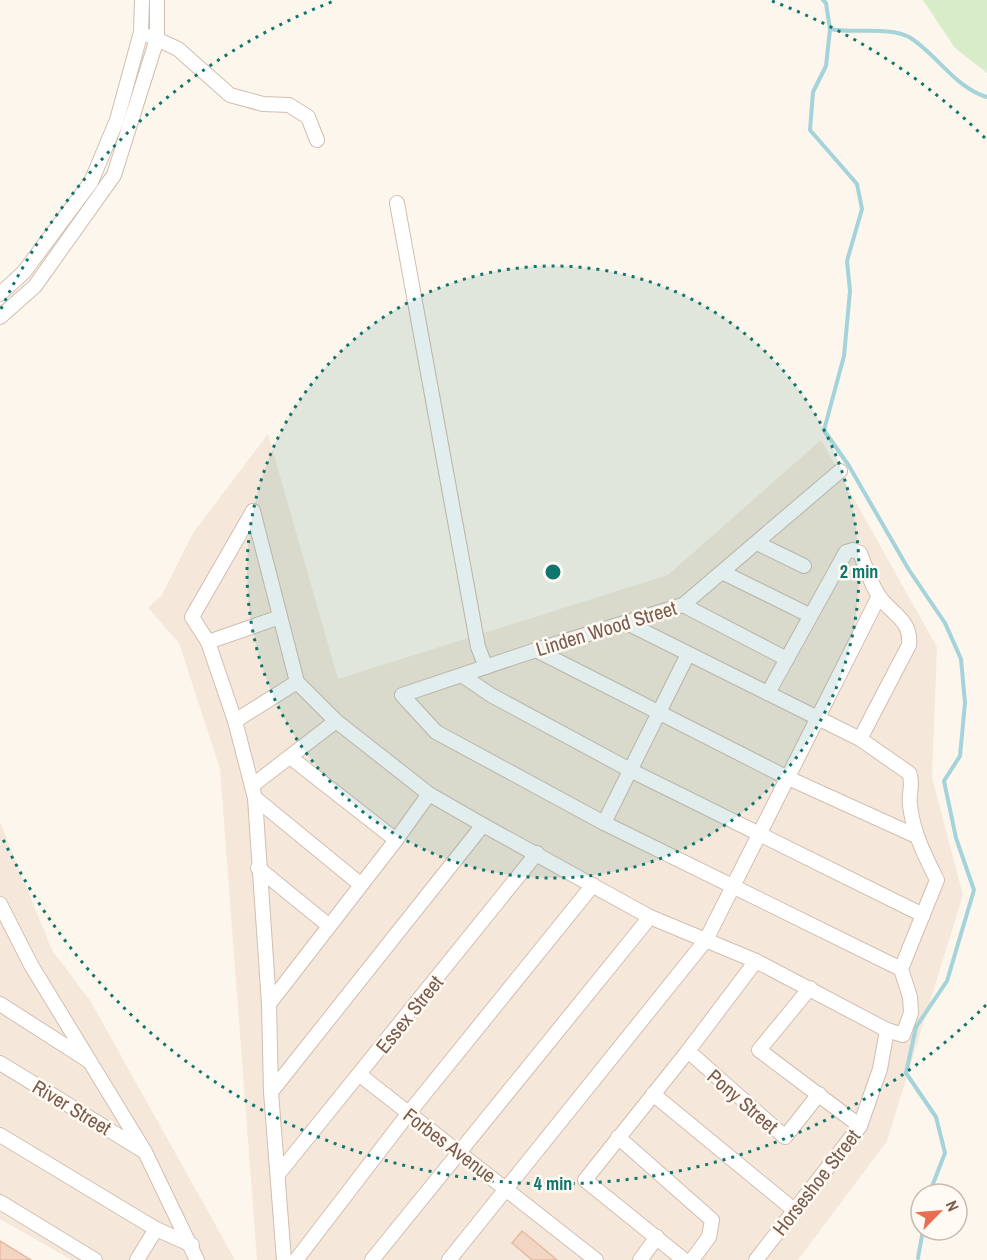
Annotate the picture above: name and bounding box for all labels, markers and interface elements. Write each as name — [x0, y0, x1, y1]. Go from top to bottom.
text: 2 min — [840, 559, 878, 584]
centre of rings — [543, 562, 563, 582]
street label: Linden Wood Street — [532, 594, 680, 662]
street label: Essex Street — [369, 969, 449, 1059]
street label: Pony Street — [702, 1063, 785, 1140]
street label: River Street — [28, 1073, 117, 1141]
street label: Forbes Avenue — [398, 1101, 502, 1189]
street label: Horseshoe Street — [766, 1123, 866, 1241]
text: 4 min — [534, 1171, 572, 1196]
north arrow — [909, 1182, 969, 1242]
text: N — [941, 1197, 965, 1215]

